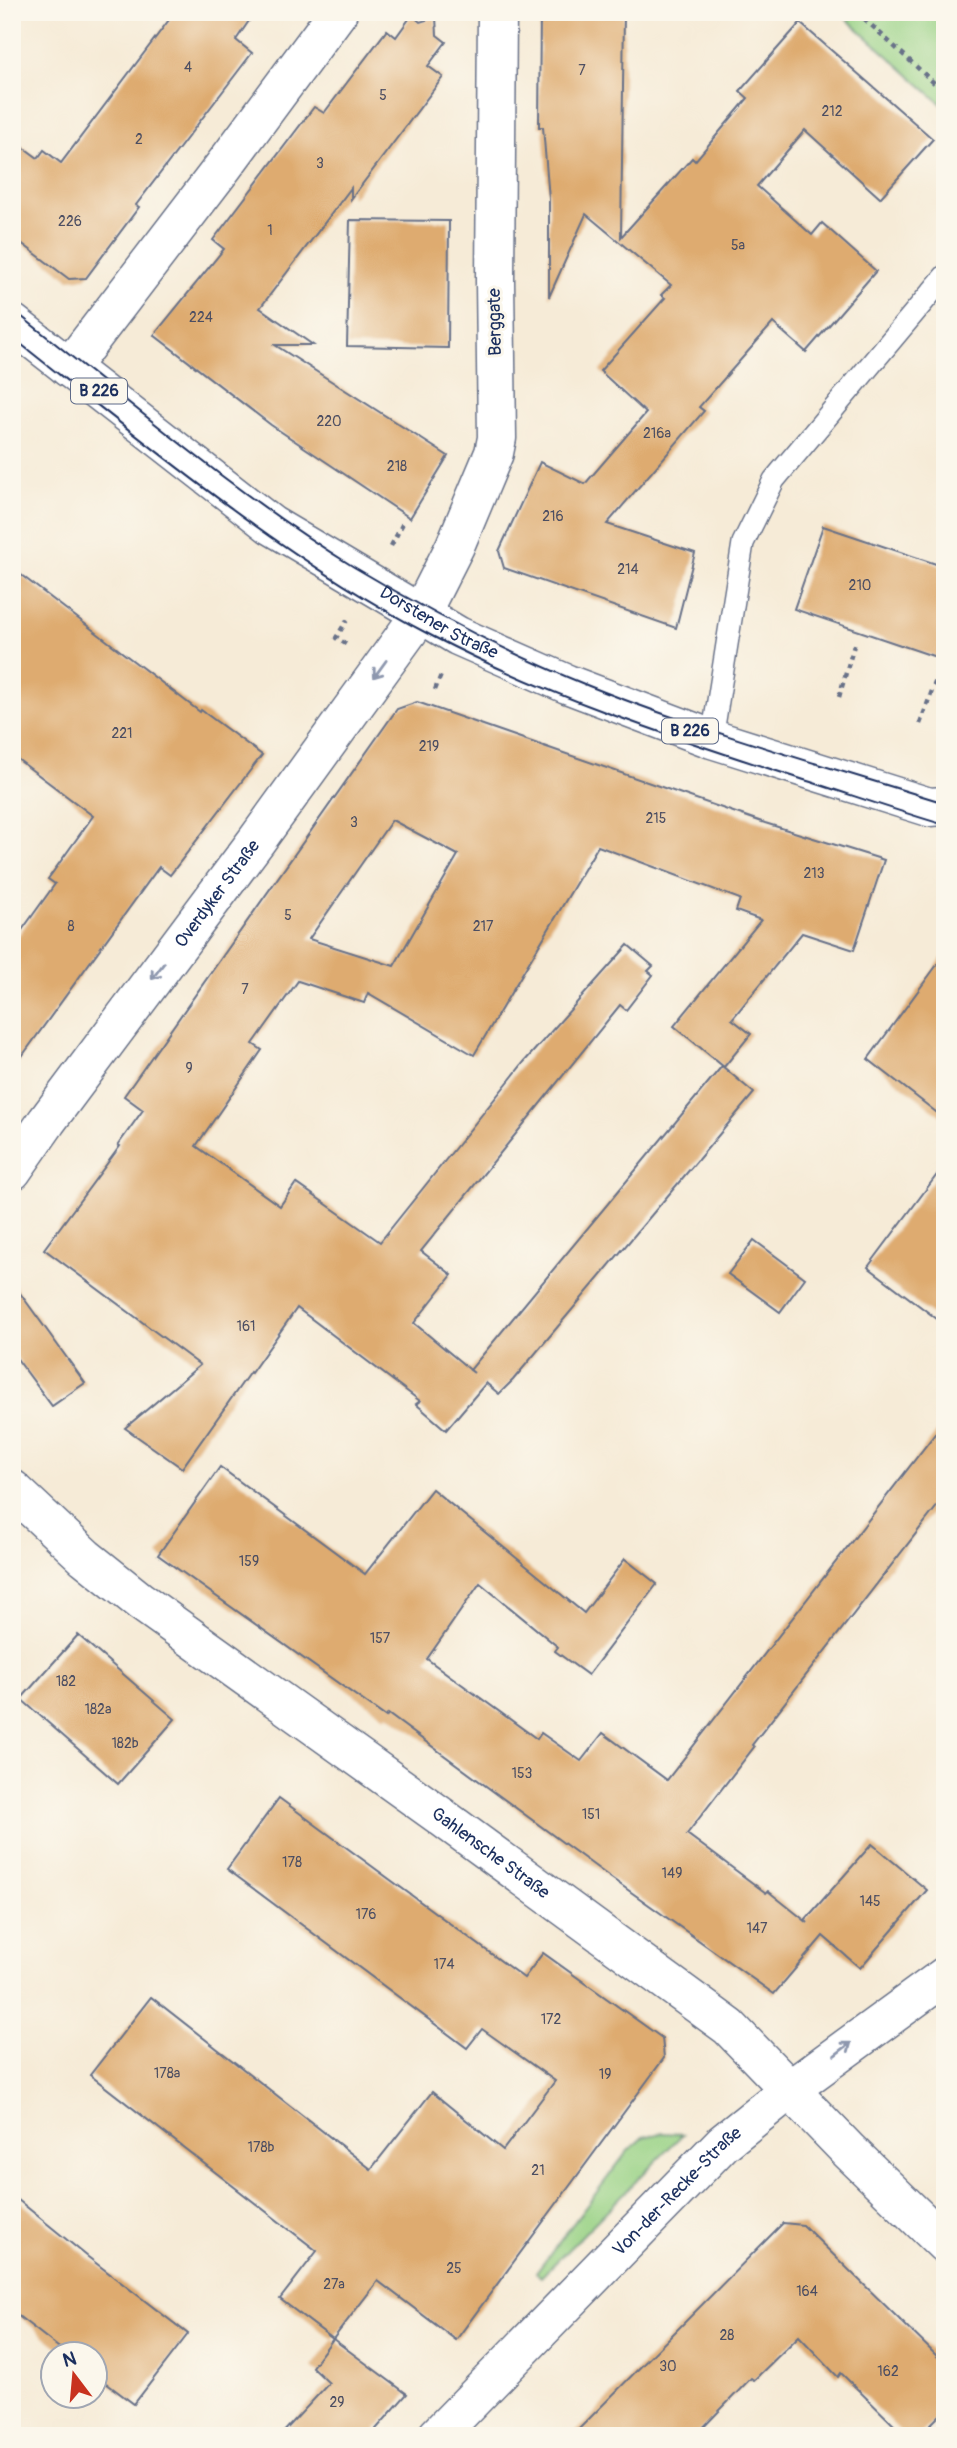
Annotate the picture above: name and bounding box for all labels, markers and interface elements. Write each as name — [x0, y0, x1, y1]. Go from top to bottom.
house number: 4 — [184, 59, 192, 76]
house number: 7 — [578, 62, 586, 79]
house number: 5 — [379, 87, 387, 104]
house number: 212 — [821, 103, 843, 120]
house number: 2 — [135, 131, 143, 148]
house number: 3 — [316, 155, 324, 172]
house number: 226 — [58, 213, 82, 230]
house number: 1 — [267, 222, 273, 239]
house number: 5a — [731, 237, 745, 254]
street label: Berggate — [483, 288, 507, 356]
house number: 224 — [189, 309, 213, 326]
road number: B 226 — [71, 378, 127, 404]
house number: 220 — [316, 413, 342, 430]
house number: 216a — [643, 425, 671, 442]
house number: 218 — [387, 458, 407, 475]
house number: 216 — [542, 508, 564, 525]
house number: 214 — [617, 561, 639, 578]
house number: 210 — [849, 577, 871, 594]
street label: Dorstener Straße — [376, 581, 502, 664]
one-way arrow — [373, 660, 388, 679]
road number: B 226 — [662, 718, 718, 744]
house number: 221 — [111, 725, 133, 742]
house number: 219 — [419, 738, 439, 755]
house number: 215 — [646, 810, 666, 827]
house number: 3 — [350, 814, 358, 831]
street label: Overdyker Straße — [169, 835, 265, 952]
house number: 213 — [803, 865, 825, 882]
house number: 5 — [284, 907, 292, 924]
house number: 8 — [67, 918, 75, 935]
house number: 217 — [473, 918, 494, 935]
one-way arrow — [151, 962, 166, 980]
house number: 7 — [241, 981, 249, 998]
house number: 9 — [185, 1060, 193, 1077]
house number: 161 — [236, 1318, 256, 1335]
house number: 159 — [239, 1553, 259, 1570]
house number: 157 — [370, 1630, 391, 1647]
house number: 182 — [56, 1673, 76, 1690]
house number: 182a — [85, 1701, 111, 1718]
house number: 182b — [111, 1735, 139, 1752]
house number: 153 — [512, 1765, 533, 1782]
street label: Gahlensche Straße — [427, 1802, 555, 1904]
house number: 151 — [582, 1806, 600, 1823]
house number: 178 — [282, 1854, 302, 1871]
house number: 149 — [662, 1865, 682, 1882]
house number: 145 — [859, 1893, 881, 1910]
house number: 176 — [355, 1906, 377, 1923]
house number: 147 — [747, 1920, 768, 1937]
house number: 174 — [434, 1956, 455, 1973]
house number: 172 — [541, 2011, 562, 2028]
one-way arrow — [834, 2041, 852, 2056]
house number: 178a — [154, 2065, 180, 2082]
house number: 19 — [599, 2066, 611, 2083]
street label: Von-der-Recke-Straße — [608, 2121, 746, 2261]
house number: 178b — [248, 2139, 275, 2156]
house number: 21 — [531, 2162, 545, 2179]
house number: 25 — [446, 2260, 462, 2277]
house number: 27a — [323, 2276, 345, 2293]
house number: 164 — [796, 2283, 818, 2300]
house number: 28 — [720, 2327, 734, 2344]
north arrow — [38, 2340, 108, 2410]
text: N — [60, 2346, 79, 2373]
house number: 30 — [659, 2358, 677, 2375]
house number: 162 — [877, 2363, 899, 2380]
house number: 29 — [329, 2394, 345, 2411]

